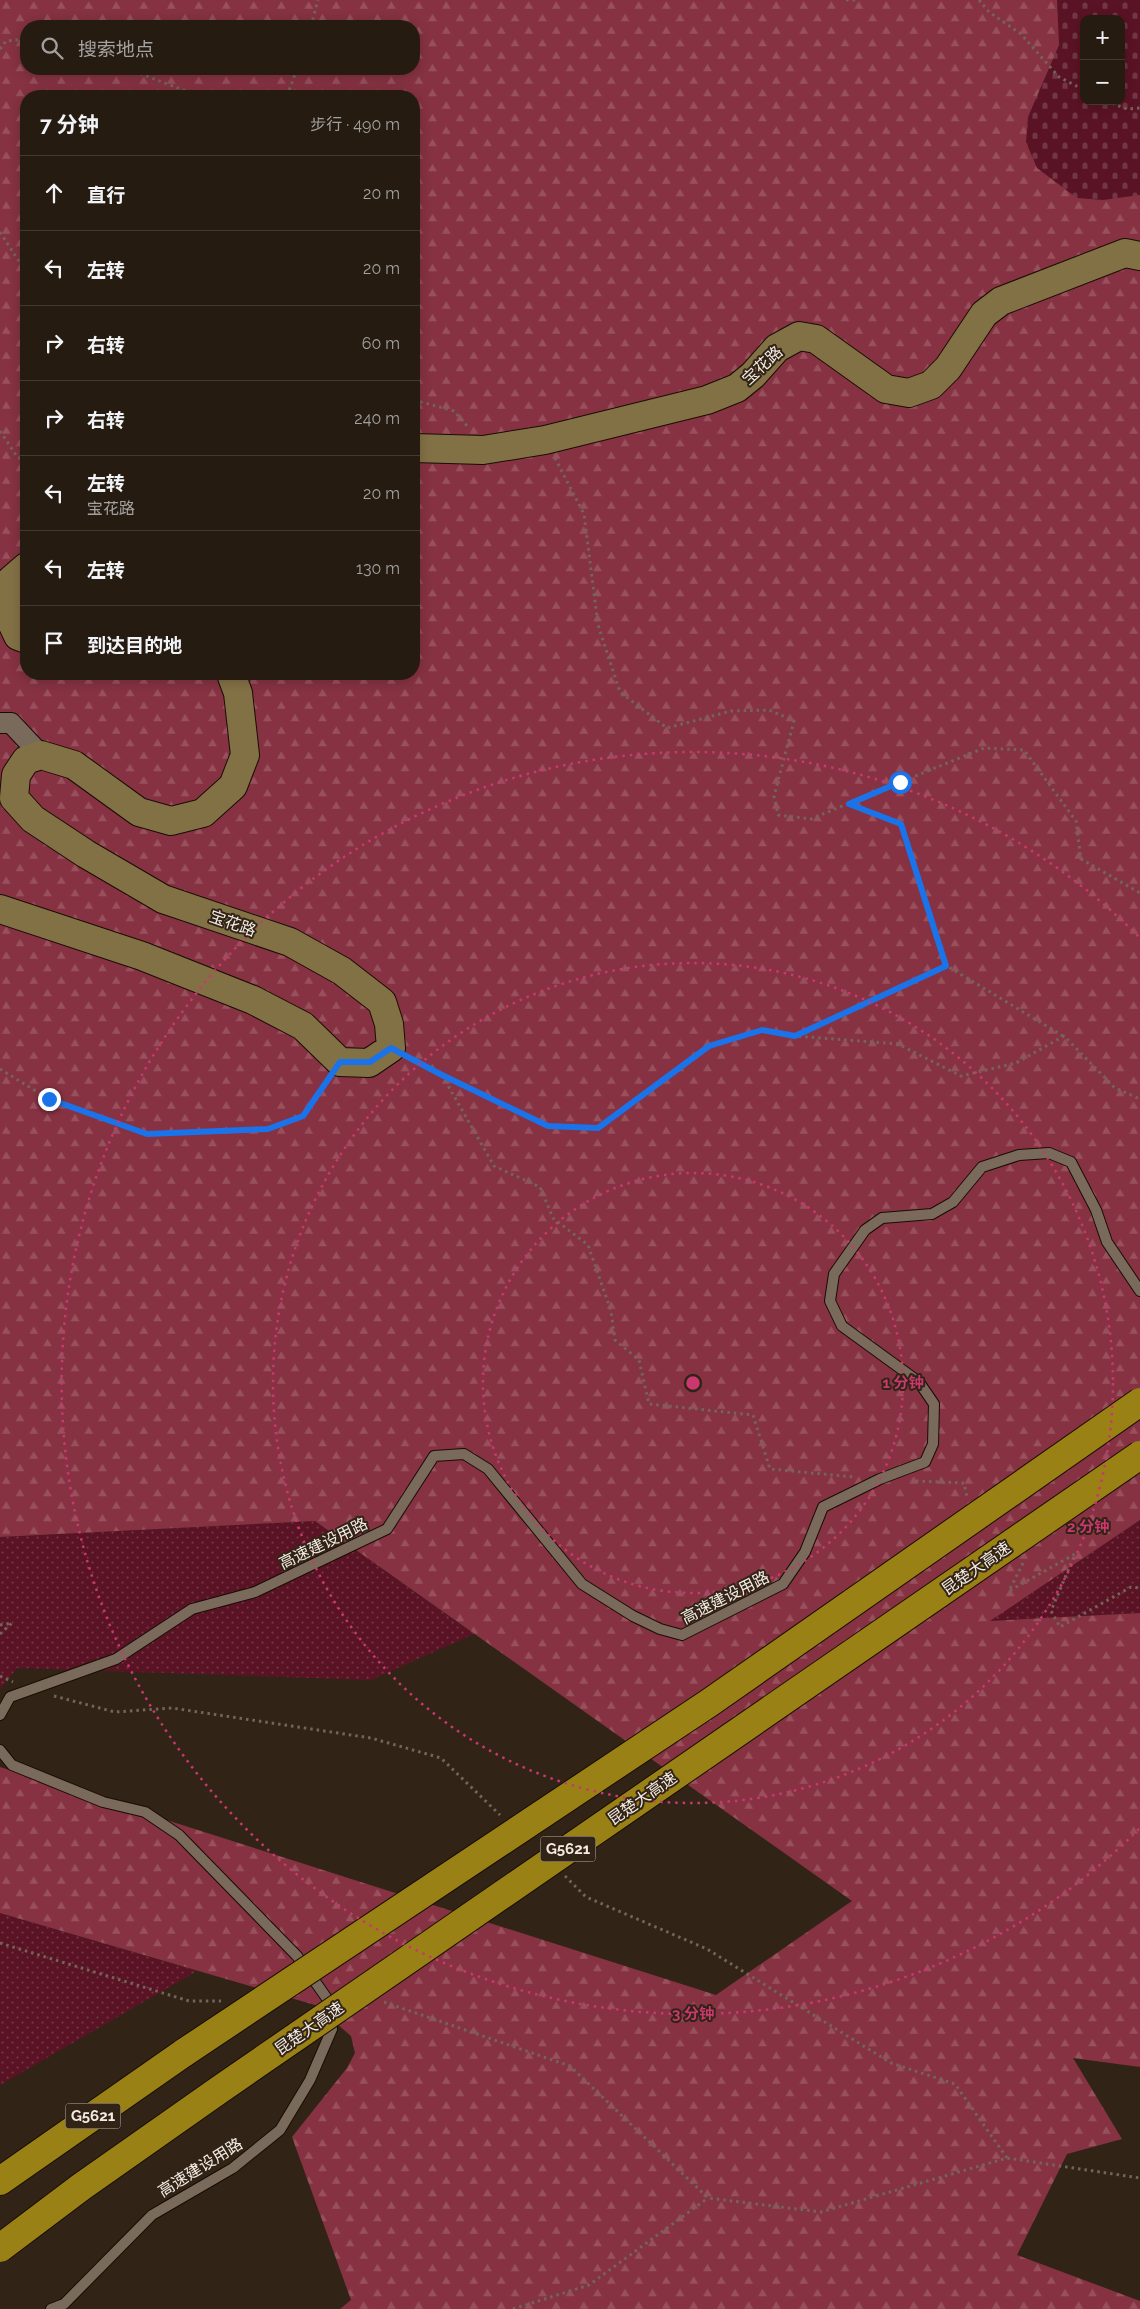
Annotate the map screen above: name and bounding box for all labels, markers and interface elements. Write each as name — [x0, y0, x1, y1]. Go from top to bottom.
map controls — [1080, 15, 1125, 105]
button: + — [1080, 15, 1125, 60]
search box — [20, 20, 420, 75]
icon: search — [38, 34, 66, 62]
text: 搜索地点 — [78, 38, 154, 60]
button: − — [1080, 60, 1125, 105]
text: 7 分钟 — [40, 112, 99, 137]
text: 步行 · 490 m — [310, 115, 400, 134]
icon: ahead — [40, 179, 68, 207]
text: 直行 — [87, 184, 125, 206]
text: 20 m — [363, 184, 400, 203]
icon: left — [40, 254, 68, 282]
text: 左转 — [87, 259, 125, 281]
text: 20 m — [363, 259, 400, 278]
icon: right — [40, 329, 68, 357]
text: 右转 — [87, 334, 125, 356]
text: 60 m — [362, 334, 400, 353]
street label: 宝花路 — [738, 342, 786, 389]
icon: right — [40, 404, 68, 432]
text: 右转 — [87, 409, 125, 431]
text: 240 m — [354, 409, 400, 428]
text: 左转 — [87, 472, 125, 494]
icon: left — [40, 479, 68, 507]
text: 20 m — [363, 484, 400, 503]
text: 宝花路 — [87, 499, 135, 518]
icon: left — [40, 554, 68, 582]
text: 左转 — [87, 559, 125, 581]
text: 130 m — [356, 559, 400, 578]
icon: arrive — [40, 629, 68, 657]
text: 到达目的地 — [87, 634, 182, 656]
route start — [889, 771, 912, 794]
street label: 宝花路 — [207, 907, 259, 940]
route end — [38, 1088, 61, 1111]
centre of rings — [684, 1374, 702, 1392]
text: 1 分钟 — [882, 1374, 924, 1392]
street label: 高速建设用路 — [276, 1514, 371, 1573]
text: 2 分钟 — [1067, 1518, 1109, 1536]
street label: 昆楚大高速 — [938, 1538, 1015, 1599]
street label: 高速建设用路 — [678, 1567, 772, 1628]
street label: 昆楚大高速 — [604, 1768, 681, 1829]
road number: G5621 — [540, 1836, 596, 1862]
street label: 昆楚大高速 — [271, 1998, 348, 2059]
text: 3 分钟 — [672, 2005, 714, 2023]
road number: G5621 — [66, 2104, 120, 2128]
street label: 高速建设用路 — [155, 2134, 246, 2201]

